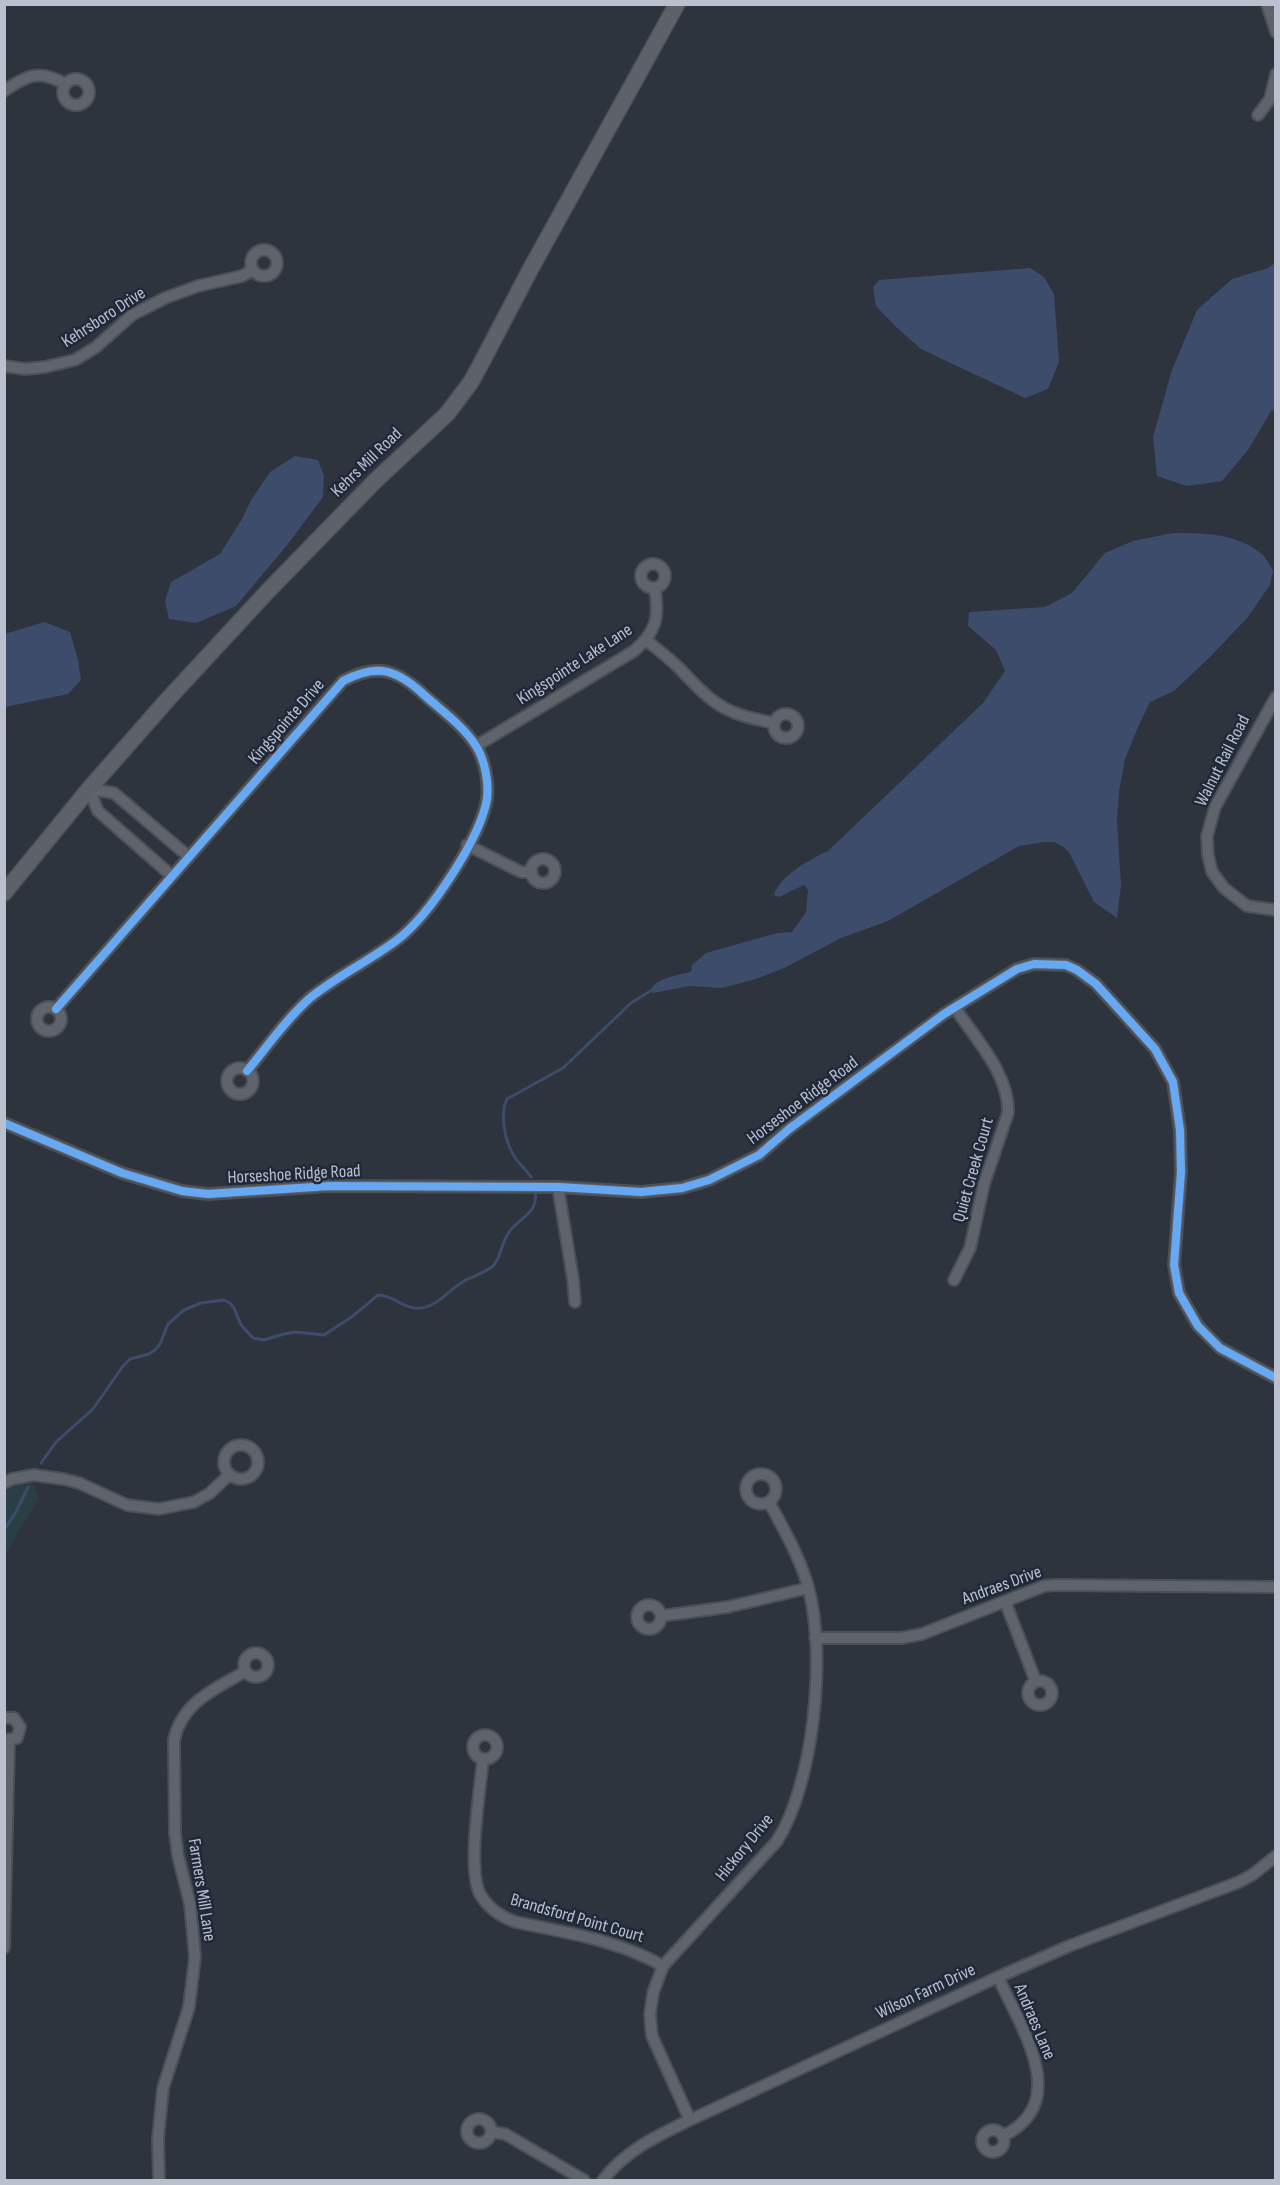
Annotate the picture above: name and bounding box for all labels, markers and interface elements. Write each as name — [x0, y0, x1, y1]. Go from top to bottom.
street label: Kehrsboro Drive — [58, 283, 150, 353]
street label: Kehrs Mill Road — [327, 424, 407, 502]
street label: Kingspointe Lake Lane — [513, 620, 637, 710]
street label: Kingspointe Drive — [244, 675, 330, 769]
street label: Walnut Rail Road — [1191, 712, 1255, 810]
street label: Horseshoe Ridge Road — [743, 1052, 863, 1150]
street label: Quiet Creek Court — [949, 1115, 999, 1225]
street label: Horseshoe Ridge Road — [227, 1161, 361, 1189]
street label: Andraes Drive — [959, 1562, 1045, 1610]
street label: Hickory Drive — [711, 1810, 779, 1886]
street label: Farmers Mill Lane — [182, 1837, 220, 1943]
street label: Brandsford Point Court — [508, 1890, 646, 1948]
street label: Wilson Farm Drive — [873, 1960, 979, 2024]
street label: Andraes Lane — [1008, 1981, 1060, 2063]

